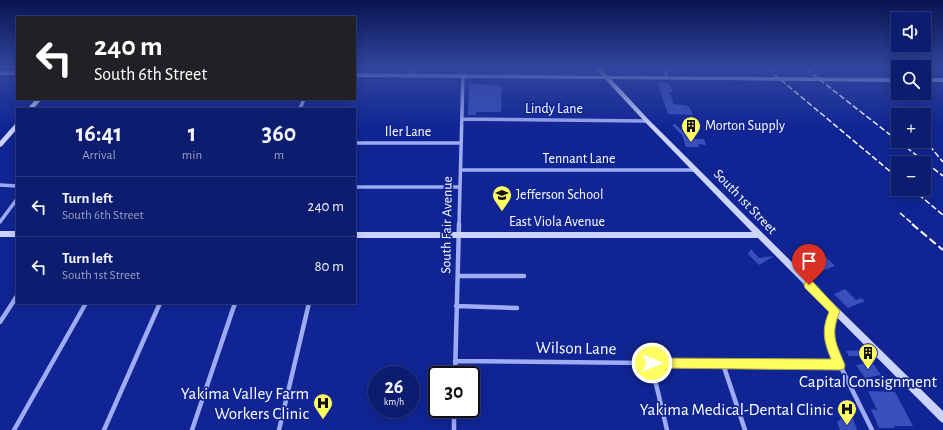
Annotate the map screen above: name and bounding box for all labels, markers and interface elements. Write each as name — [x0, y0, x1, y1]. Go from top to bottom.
map controls — [891, 12, 931, 196]
button: sound — [891, 12, 931, 52]
icon: left — [28, 32, 80, 84]
text: 240 m — [94, 33, 163, 61]
button: search — [891, 60, 931, 100]
text: South 6th Street — [94, 66, 207, 84]
street label: Lindy Lane — [525, 102, 583, 116]
button: + — [891, 108, 931, 148]
building icon: Morton Supply — [680, 115, 702, 143]
place label: Morton Supply — [705, 119, 785, 133]
text: 16:41 — [76, 122, 122, 146]
text: 1 — [188, 122, 196, 146]
text: 360 — [262, 122, 296, 146]
street label: Iler Lane — [385, 125, 431, 139]
text: Arrival — [82, 149, 116, 162]
text: min — [182, 149, 202, 162]
text: m — [274, 149, 284, 162]
street label: Tennant Lane — [543, 152, 615, 166]
button: − — [891, 156, 931, 196]
street label: South 1st Street — [711, 167, 780, 237]
street label: South Fair Avenue — [439, 176, 455, 274]
school or university icon: Jefferson School — [491, 184, 513, 212]
place label: Jefferson School — [516, 188, 603, 202]
text: Turn left — [62, 191, 113, 206]
icon: left — [28, 196, 50, 218]
text: 240 m — [308, 199, 344, 214]
text: South 6th Street — [62, 209, 144, 222]
street label: East Viola Avenue — [509, 215, 605, 229]
pin — [792, 244, 826, 285]
icon: arrive — [798, 250, 820, 272]
text: Turn left — [62, 251, 113, 266]
icon: left — [28, 256, 50, 278]
text: 80 m — [314, 259, 344, 274]
text: South 1st Street — [62, 269, 140, 282]
street label: Wilson Lane — [535, 339, 617, 357]
position arrow — [631, 342, 673, 384]
building icon: Capital Consignment — [857, 342, 879, 370]
speed limit sign: 30 — [428, 366, 480, 418]
place label: Capital Consignment — [799, 373, 938, 390]
text: 26 — [384, 377, 404, 397]
place label: Yakima Valley Farm Workers Clinic — [181, 385, 309, 422]
hospital icon: Yakima Valley Farm Workers Clinic — [312, 392, 334, 420]
text: km/h — [384, 397, 404, 407]
hospital icon: Yakima Medical-Dental Clinic — [836, 398, 858, 426]
place label: Yakima Medical-Dental Clinic — [640, 401, 833, 418]

